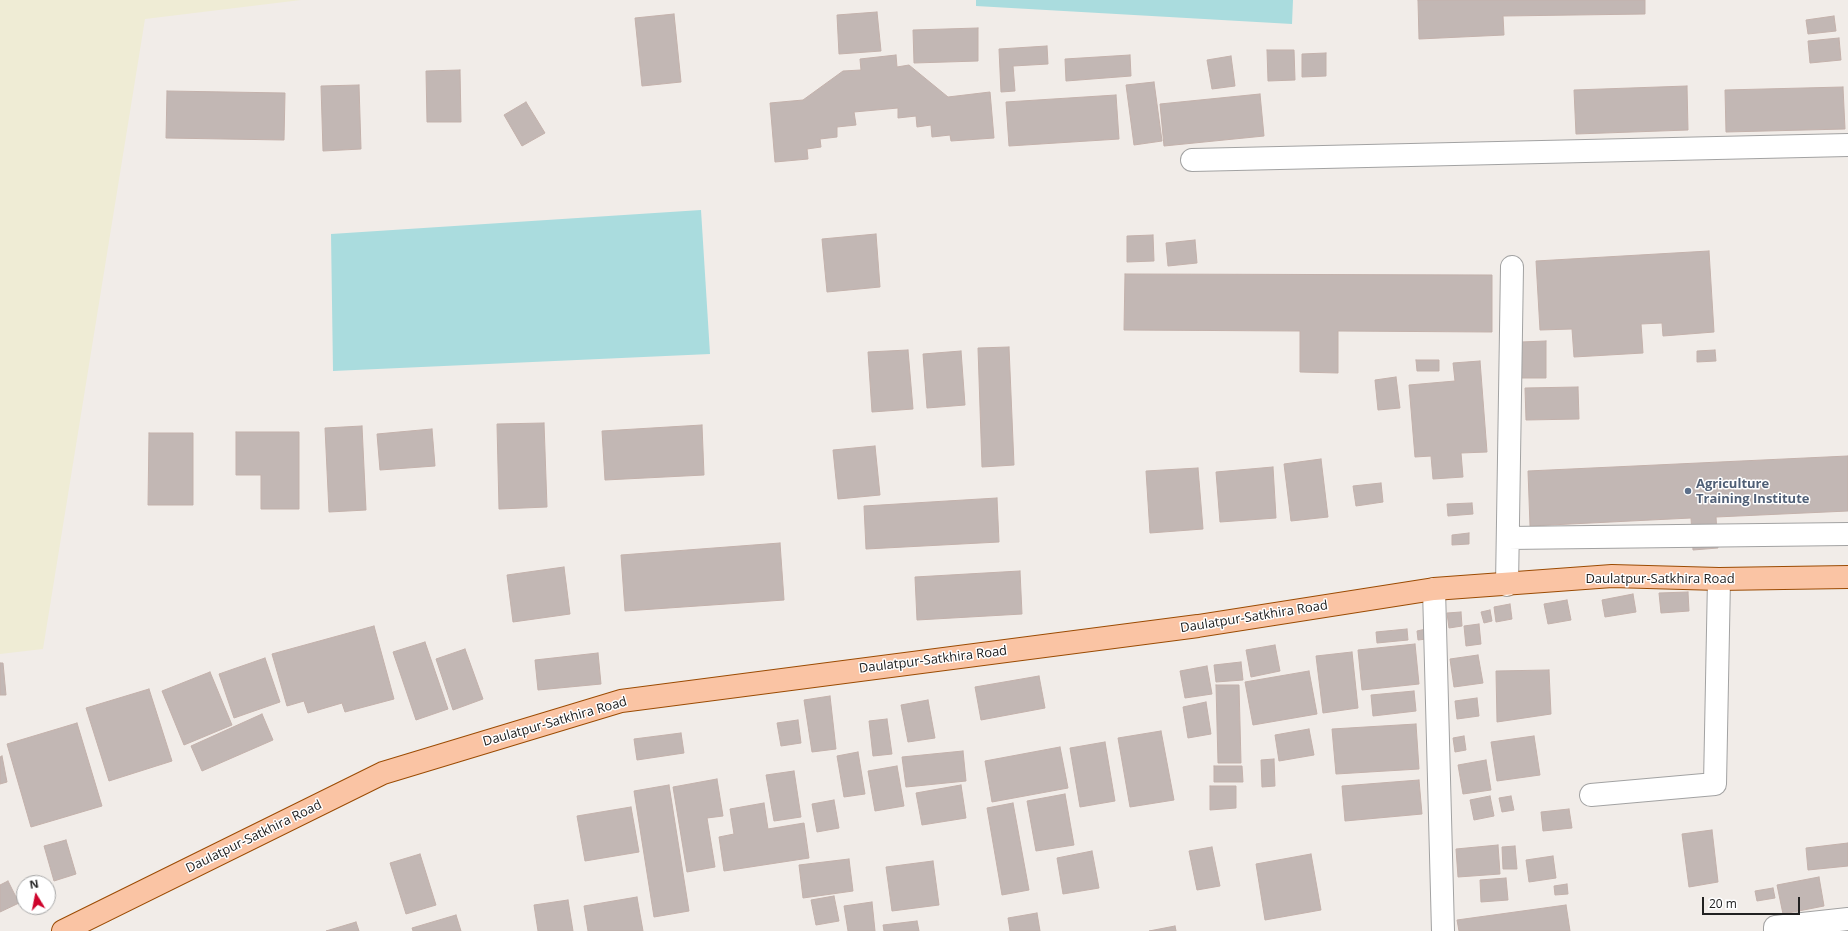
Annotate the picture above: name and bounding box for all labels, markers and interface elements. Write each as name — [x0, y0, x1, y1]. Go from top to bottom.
place label: Agriculture Training Institute — [1696, 476, 1809, 507]
marker: Agriculture Training Institute — [1683, 486, 1693, 496]
street label: Daulatpur-Satkhira Road — [1585, 571, 1735, 587]
street label: Daulatpur-Satkhira Road — [1179, 598, 1329, 636]
street label: Daulatpur-Satkhira Road — [858, 643, 1008, 677]
street label: Daulatpur-Satkhira Road — [481, 694, 629, 750]
street label: Daulatpur-Satkhira Road — [184, 797, 324, 877]
north arrow — [16, 875, 56, 915]
text: N — [28, 876, 40, 892]
scale bar — [1704, 889, 1802, 915]
text: 20 m — [1709, 895, 1737, 912]

